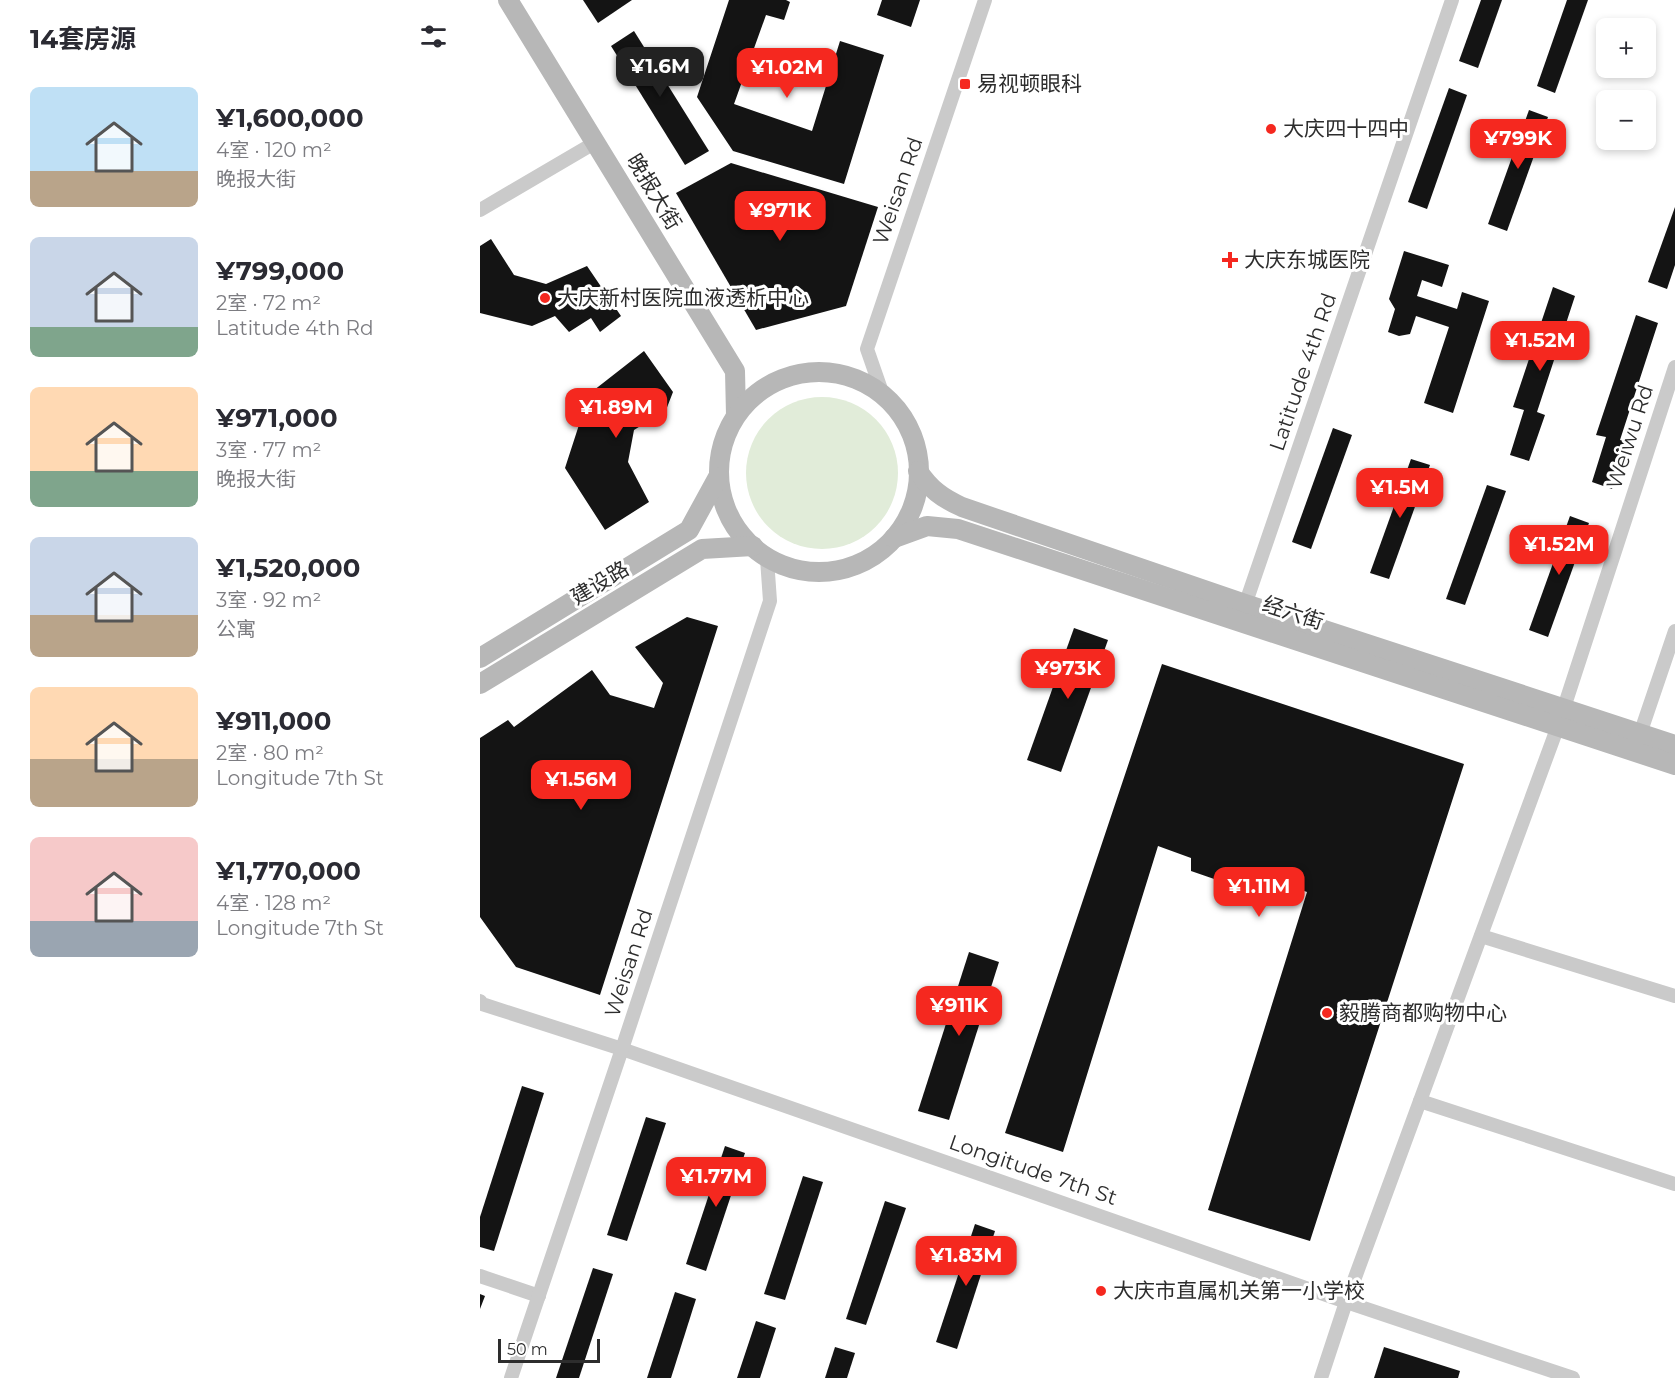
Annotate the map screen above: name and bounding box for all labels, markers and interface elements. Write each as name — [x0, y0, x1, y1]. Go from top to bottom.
map controls — [1596, 18, 1656, 150]
button: + — [1596, 18, 1656, 78]
icon: filters — [417, 20, 450, 53]
text: 14套房源 — [30, 23, 136, 55]
pin: ¥1.6M — [618, 47, 702, 98]
pin: ¥1.02M — [738, 48, 836, 99]
text: ¥1.6M — [630, 54, 690, 78]
text: ¥1.02M — [751, 55, 823, 79]
place label: 易视顿眼科 — [977, 71, 1082, 96]
marker: 易视顿眼科 — [958, 77, 972, 91]
button: − — [1596, 90, 1656, 150]
text: ¥1,600,000 — [216, 102, 364, 134]
icon: home — [78, 111, 150, 183]
place label: 大庆四十四中 — [1283, 116, 1409, 141]
pin: ¥799K — [1476, 119, 1560, 170]
marker: 大庆四十四中 — [1264, 122, 1278, 136]
text: ¥799K — [1484, 126, 1552, 150]
street label: Weisan Rd — [867, 134, 928, 248]
text: 4室 · 120 m² — [216, 138, 332, 162]
street label: 晚报大街 — [622, 149, 687, 234]
text: 晚报大街 — [216, 167, 296, 191]
pin: ¥971K — [738, 191, 822, 242]
text: ¥971K — [749, 198, 811, 222]
place label: 大庆东城医院 — [1244, 247, 1370, 272]
marker: 大庆东城医院 — [1221, 251, 1239, 269]
text: ¥799,000 — [216, 255, 344, 287]
icon: home — [78, 261, 150, 333]
place label: 大庆新村医院血液透析中心 — [557, 285, 809, 310]
street label: Latitude 4th Rd — [1264, 290, 1341, 454]
text: 2室 · 72 m² — [216, 291, 321, 315]
marker: 大庆新村医院血液透析中心 — [538, 291, 552, 305]
text: Latitude 4th Rd — [216, 316, 373, 340]
pin: ¥1.52M — [1491, 321, 1589, 372]
text: ¥1.52M — [1504, 328, 1576, 352]
street label: Weiwu Rd — [1601, 382, 1658, 492]
pin: ¥1.89M — [567, 388, 665, 439]
text: ¥1.89M — [579, 395, 653, 419]
text: ¥971,000 — [216, 402, 338, 434]
icon: home — [78, 411, 150, 483]
text: 3室 · 77 m² — [216, 438, 321, 462]
text: 晚报大街 — [216, 467, 296, 491]
pin: ¥1.5M — [1358, 468, 1442, 519]
text: ¥1.5M — [1370, 475, 1430, 499]
pin: ¥1.52M — [1510, 525, 1608, 576]
text: ¥1.52M — [1523, 532, 1595, 556]
text: ¥1,520,000 — [216, 552, 360, 584]
street label: 建设路 — [566, 556, 633, 610]
icon: home — [78, 561, 150, 633]
text: 3室 · 92 m² — [216, 588, 321, 612]
street label: 经六街 — [1259, 591, 1327, 634]
text: 公寓 — [216, 617, 256, 641]
pin: ¥973K — [1026, 649, 1110, 700]
text: ¥973K — [1035, 656, 1101, 680]
text: ¥911,000 — [216, 705, 331, 737]
icon: home — [78, 711, 150, 783]
text: 2室 · 80 m² — [216, 741, 324, 765]
pin: ¥1.56M — [532, 760, 630, 811]
text: Longitude 7th St — [216, 766, 384, 790]
text: ¥1.56M — [545, 767, 617, 791]
text: ¥1,770,000 — [216, 855, 361, 887]
icon: home — [78, 861, 150, 933]
pin: ¥1.11M — [1210, 867, 1308, 918]
text: ¥1.11M — [1228, 874, 1290, 898]
text: 4室 · 128 m² — [216, 891, 331, 915]
street label: Weisan Rd — [599, 906, 658, 1020]
text: Longitude 7th St — [216, 916, 384, 940]
pin: ¥911K — [917, 986, 1001, 1037]
text: ¥911K — [930, 993, 988, 1017]
place label: 毅腾商都购物中心 — [1339, 1000, 1507, 1025]
marker: 毅腾商都购物中心 — [1320, 1006, 1334, 1020]
street label: Longitude 7th St — [946, 1129, 1121, 1210]
pin: ¥1.77M — [667, 1157, 765, 1208]
text: ¥1.77M — [680, 1164, 752, 1188]
pin: ¥1.83M — [917, 1236, 1015, 1287]
text: ¥1.83M — [930, 1243, 1002, 1267]
place label: 大庆市直属机关第一小学校 — [1113, 1278, 1365, 1303]
marker: 大庆市直属机关第一小学校 — [1094, 1284, 1108, 1298]
scale bar — [498, 1336, 600, 1364]
text: 50 m — [507, 1340, 548, 1359]

